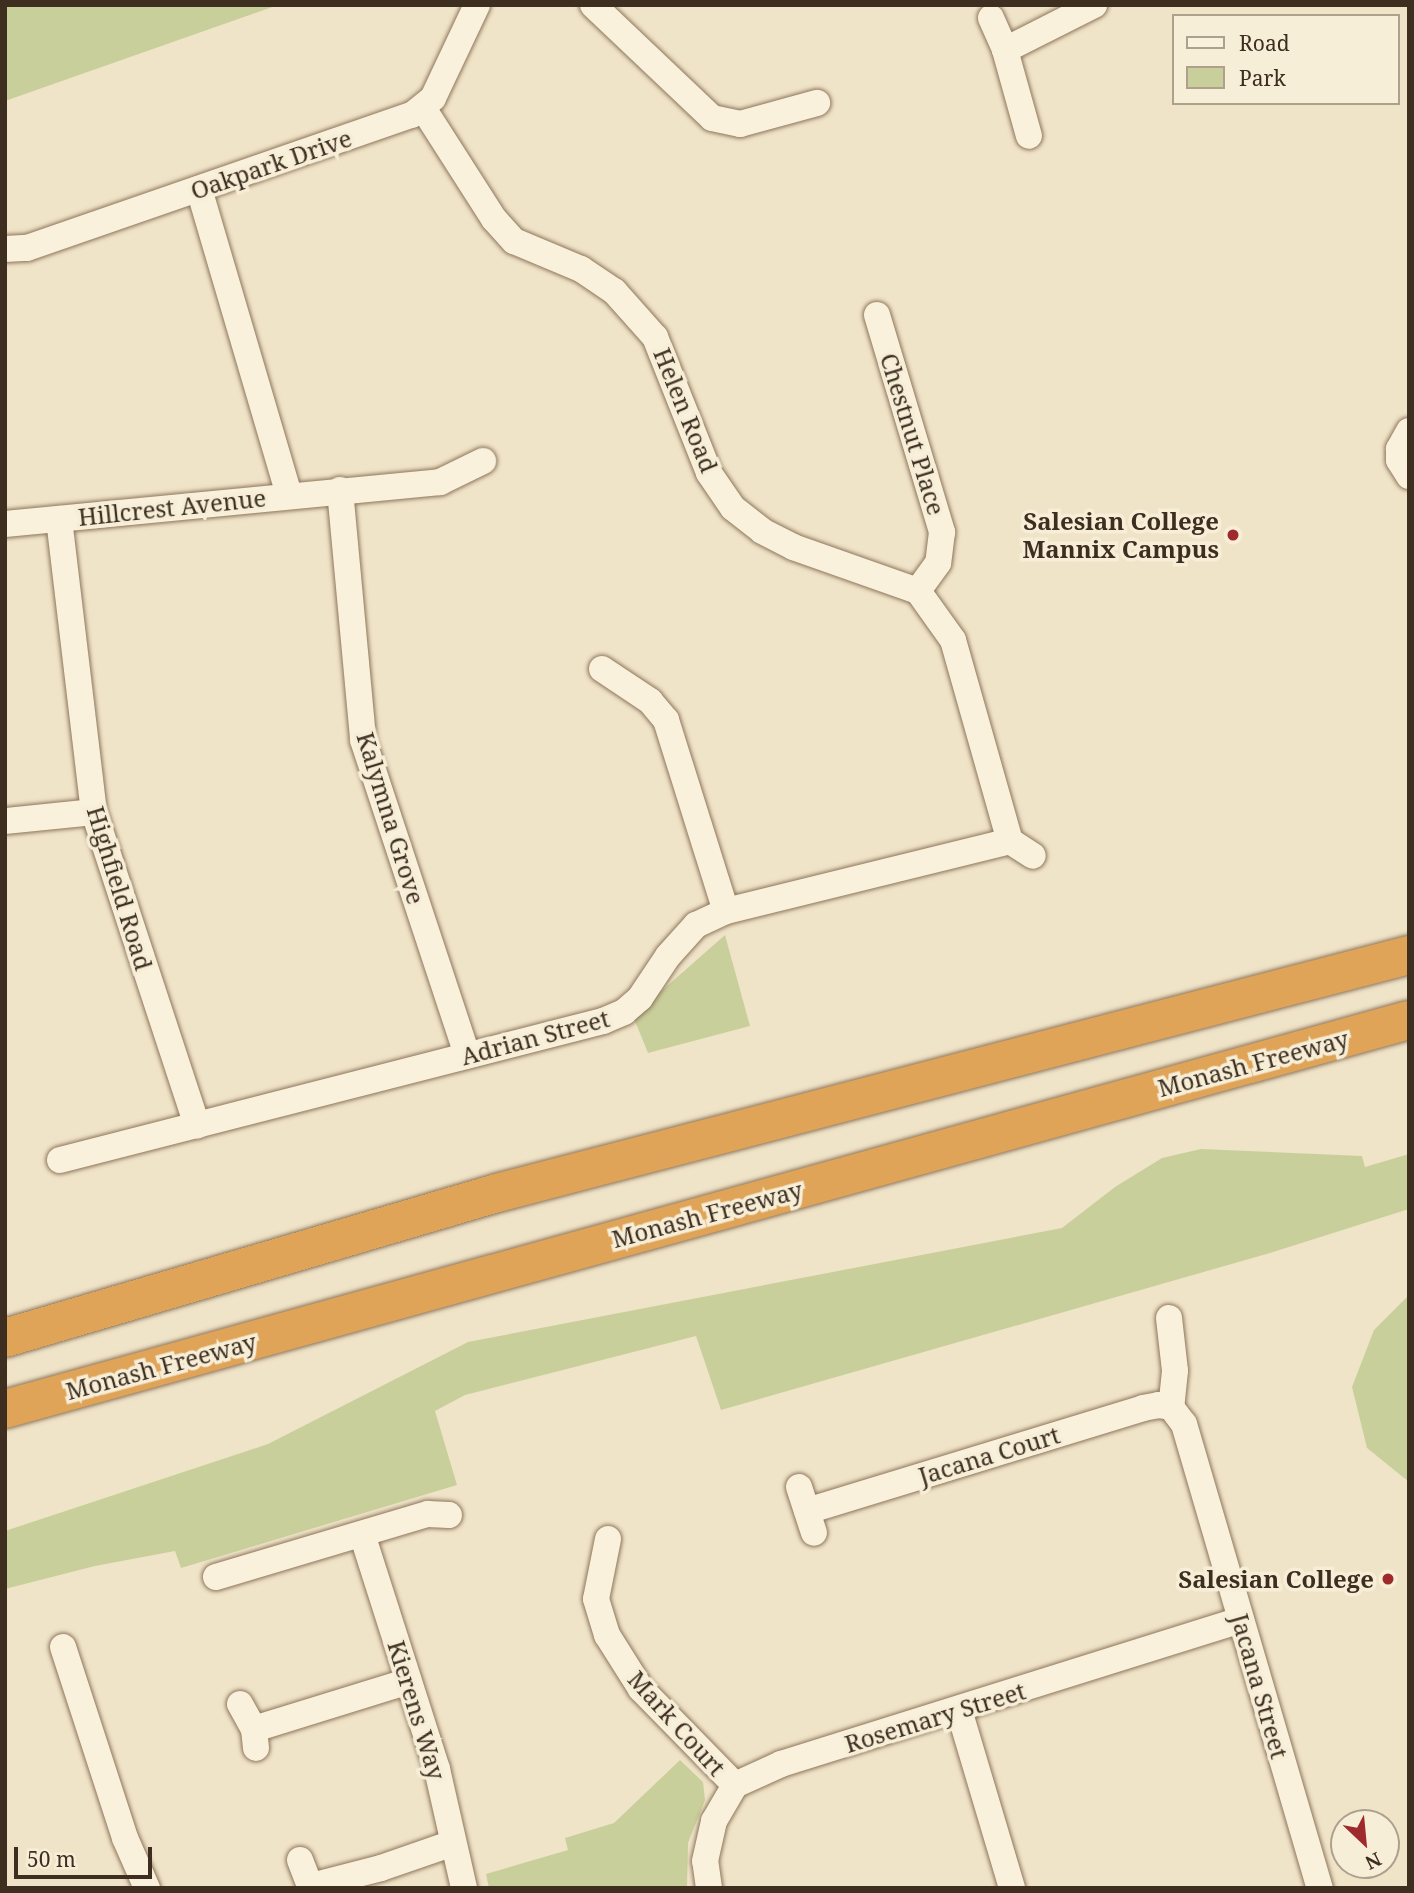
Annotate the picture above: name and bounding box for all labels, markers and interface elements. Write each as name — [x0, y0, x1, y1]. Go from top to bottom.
legend — [1172, 14, 1400, 105]
text: Road — [1239, 29, 1290, 57]
text: Park — [1239, 64, 1286, 92]
street label: Oakpark Drive — [187, 123, 355, 205]
street label: Helen Road — [648, 344, 724, 476]
street label: Chestnut Place — [875, 350, 951, 518]
street label: Hillcrest Avenue — [77, 483, 267, 531]
place label: Salesian College Mannix Campus — [1022, 507, 1219, 563]
marker: Salesian College Mannix Campus — [1225, 527, 1241, 543]
street label: Kalymna Grove — [351, 729, 431, 907]
street label: Highfield Road — [81, 803, 159, 973]
street label: Adrian Street — [458, 1003, 612, 1071]
street label: Monash Freeway — [1155, 1024, 1351, 1102]
street label: Monash Freeway — [609, 1175, 805, 1253]
street label: Monash Freeway — [63, 1327, 259, 1405]
street label: Jacana Court — [915, 1420, 1063, 1490]
place label: Salesian College — [1178, 1565, 1374, 1593]
marker: Salesian College — [1380, 1571, 1396, 1587]
street label: Jacana Street — [1226, 1610, 1294, 1762]
street label: Kierens Way — [382, 1637, 452, 1783]
street label: Mark Court — [622, 1665, 732, 1781]
street label: Rosemary Street — [841, 1676, 1029, 1758]
north arrow — [1330, 1809, 1400, 1879]
scale bar — [18, 1834, 156, 1878]
text: 50 m — [27, 1845, 76, 1873]
text: N — [1361, 1846, 1386, 1876]

